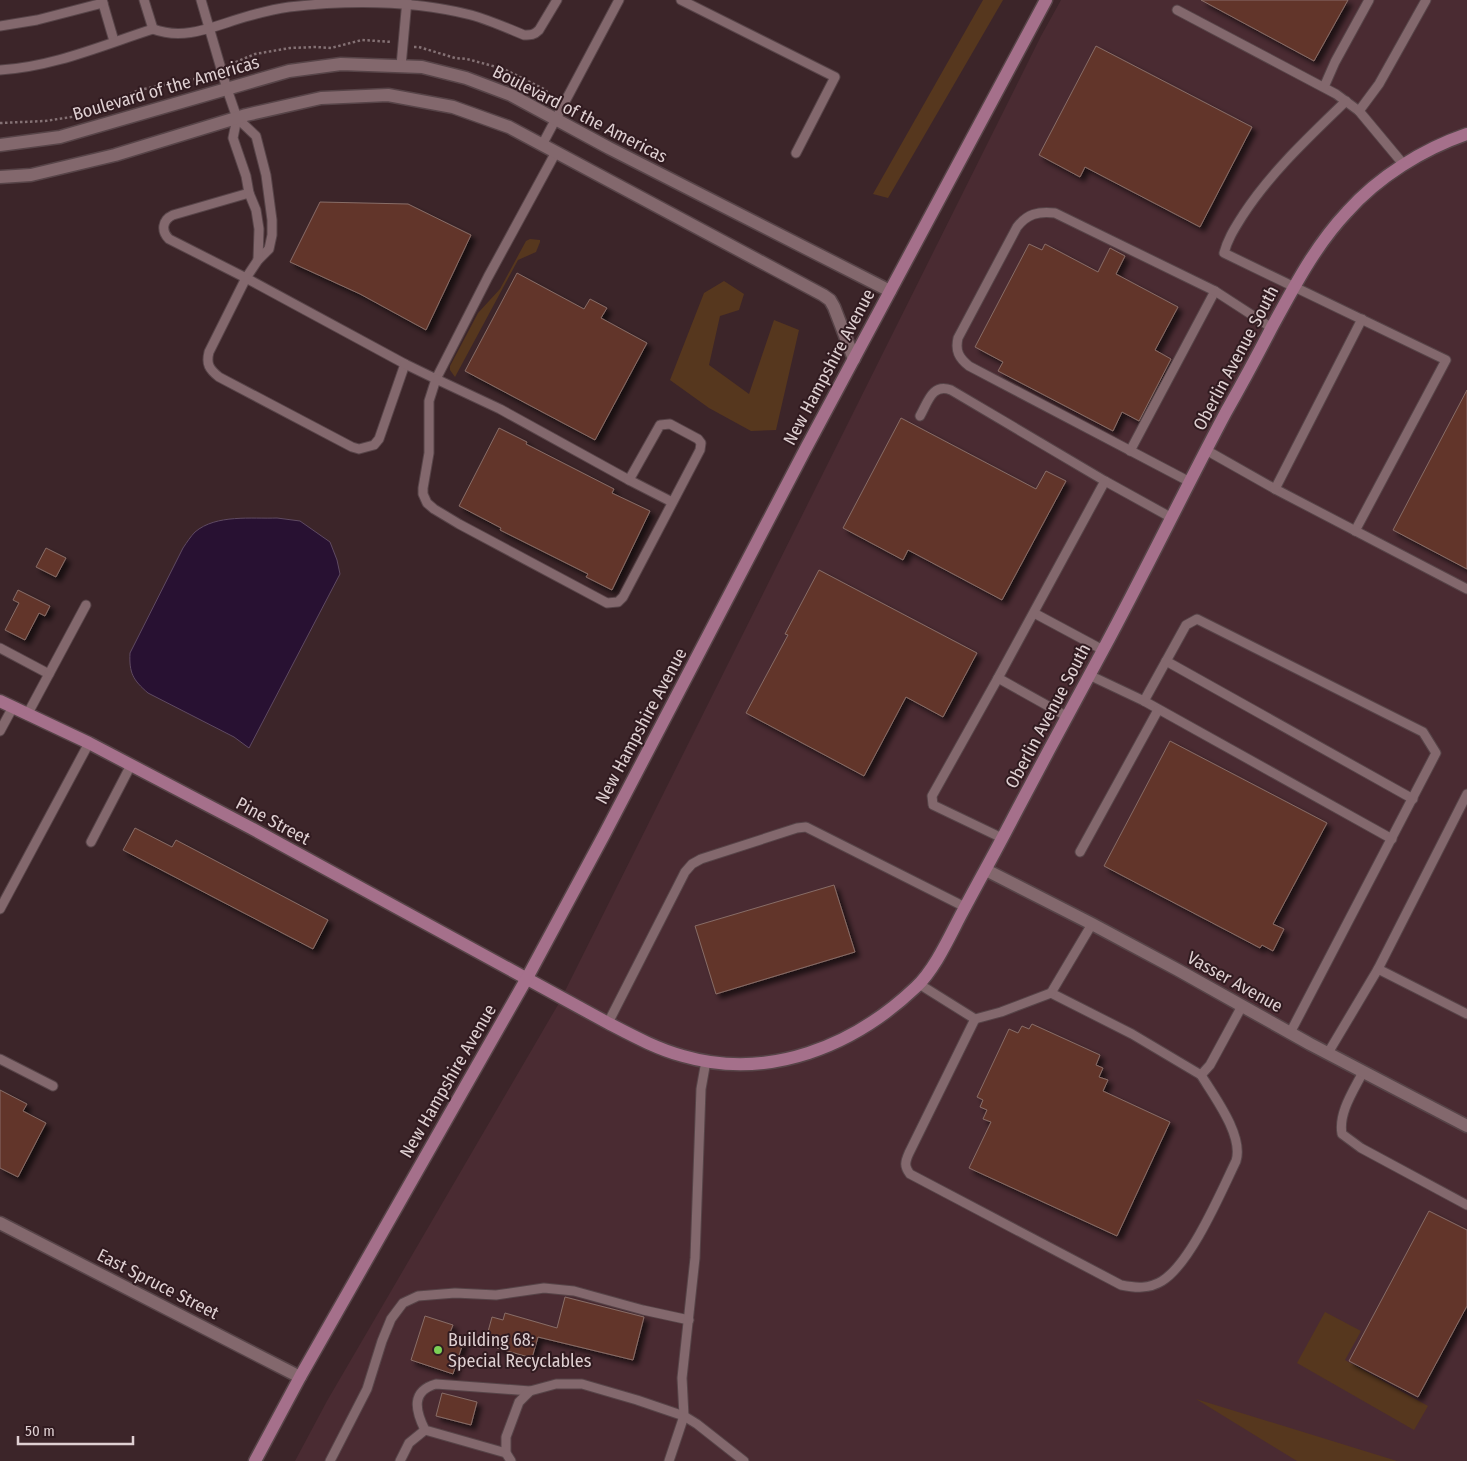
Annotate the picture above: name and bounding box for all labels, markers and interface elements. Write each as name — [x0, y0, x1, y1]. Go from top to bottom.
street label: Boulevard of the Americas — [70, 51, 262, 125]
street label: Boulevard of the Americas — [489, 60, 671, 168]
street label: Oberlin Avenue South — [1189, 282, 1283, 434]
street label: New Hampshire Avenue — [779, 285, 880, 449]
street label: Oberlin Avenue South — [1001, 640, 1095, 792]
street label: New Hampshire Avenue — [591, 644, 692, 808]
street label: Pine Street — [232, 792, 314, 850]
street label: Vasser Avenue — [1183, 947, 1287, 1017]
street label: New Hampshire Avenue — [395, 1000, 501, 1162]
street label: East Spruce Street — [93, 1244, 223, 1324]
place label: Building 68: Special Recyclables — [448, 1329, 592, 1372]
marker: Building 68: Special Recyclables — [432, 1344, 444, 1356]
scale bar — [18, 1414, 132, 1446]
text: 50 m — [25, 1422, 55, 1440]

